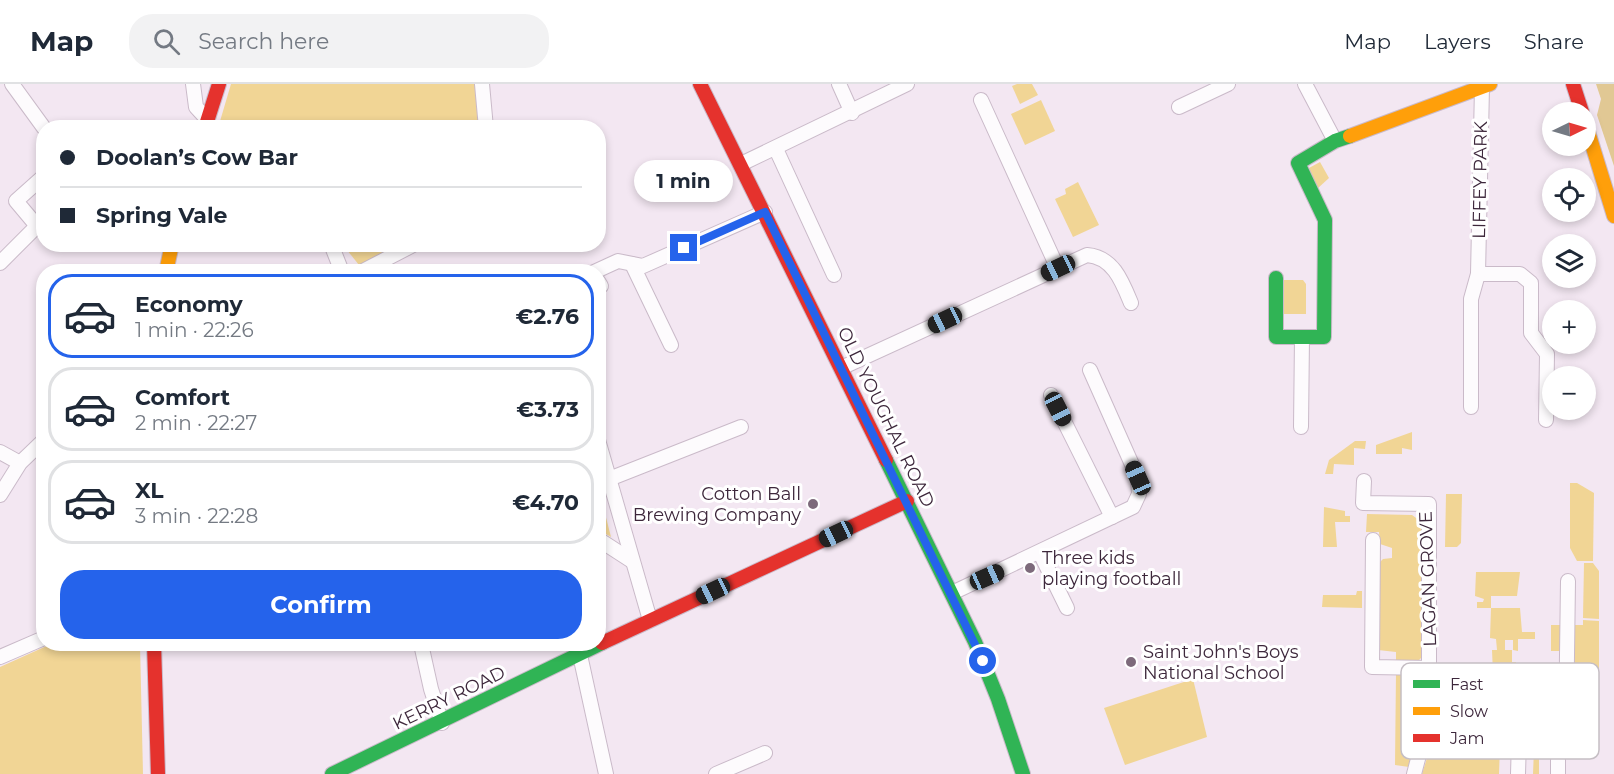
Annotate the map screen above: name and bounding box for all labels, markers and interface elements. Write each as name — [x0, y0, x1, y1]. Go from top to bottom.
search box — [129, 14, 549, 68]
text: Map — [30, 24, 93, 58]
icon: search — [150, 25, 183, 58]
text: Search here — [198, 28, 329, 55]
text: Map — [1344, 29, 1391, 54]
text: Layers — [1424, 29, 1491, 54]
text: Share — [1524, 29, 1584, 54]
north arrow — [1542, 102, 1596, 156]
map controls — [1542, 102, 1596, 420]
street label: LIFFEY PARK — [1468, 121, 1492, 239]
text: Doolan’s Cow Bar — [96, 144, 298, 171]
callout: 1 min — [634, 161, 734, 203]
button: locate — [1542, 168, 1596, 222]
text: 1 min — [656, 169, 711, 193]
text: Spring Vale — [96, 202, 227, 229]
route end — [670, 234, 697, 261]
button: layers — [1542, 234, 1596, 288]
car — [1038, 252, 1078, 284]
icon: car — [63, 289, 117, 343]
text: Economy — [135, 291, 243, 318]
button: + — [1542, 300, 1596, 354]
text: €2.76 — [515, 303, 579, 330]
car — [925, 304, 965, 336]
text: 1 min · 22:26 — [135, 318, 254, 342]
street label: OLD YOUGHAL ROAD — [833, 323, 939, 511]
button: − — [1542, 366, 1596, 420]
icon: car — [63, 382, 117, 436]
text: Comfort — [135, 384, 230, 411]
car — [1042, 389, 1074, 429]
text: €3.73 — [516, 396, 579, 423]
text: 2 min · 22:27 — [135, 411, 257, 435]
car — [1122, 458, 1154, 498]
icon: car — [63, 475, 117, 529]
text: XL — [135, 477, 164, 504]
place label: Cotton Ball Brewing Company — [633, 483, 801, 526]
text: €4.70 — [512, 489, 579, 516]
marker: Cotton Ball Brewing Company — [806, 497, 820, 511]
text: 3 min · 22:28 — [135, 504, 258, 528]
street label: LAGAN GROVE — [1415, 511, 1441, 647]
car — [816, 518, 856, 550]
place label: Three kids playing football — [1042, 547, 1181, 590]
car — [967, 561, 1007, 593]
marker: Three kids playing football — [1023, 561, 1037, 575]
button: Confirm — [60, 570, 582, 639]
car — [693, 575, 733, 607]
place label: Saint John's Boys National School — [1143, 641, 1299, 684]
route start — [969, 647, 996, 674]
marker: Saint John's Boys National School — [1124, 655, 1138, 669]
street label: KERRY ROAD — [389, 661, 509, 735]
legend — [1401, 663, 1599, 759]
text: Fast — [1450, 675, 1484, 694]
text: Slow — [1450, 702, 1488, 721]
text: Jam — [1449, 729, 1484, 748]

